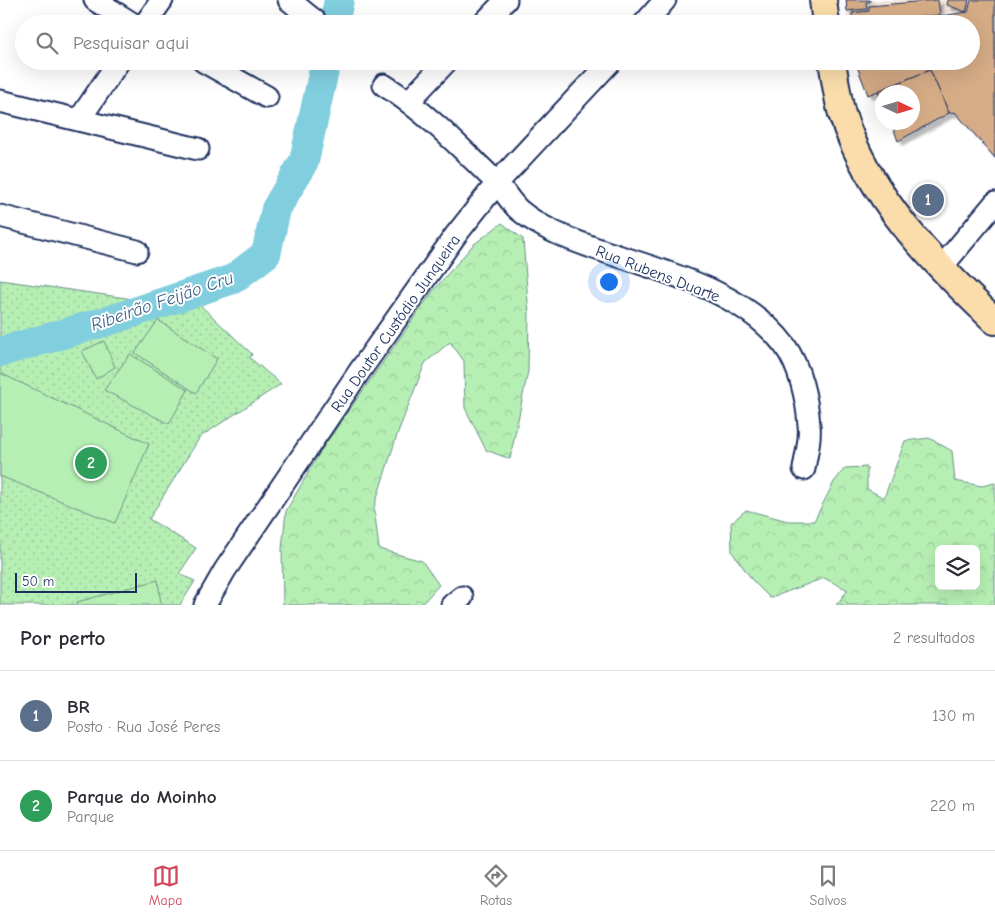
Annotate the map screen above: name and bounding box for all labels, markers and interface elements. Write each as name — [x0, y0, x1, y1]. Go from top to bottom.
search box — [15, 15, 980, 70]
icon: search — [33, 29, 61, 57]
text: Pesquisar aqui — [73, 32, 189, 54]
north arrow — [875, 85, 920, 130]
pin: 1 — [912, 181, 944, 219]
street label: Rua Doutor Custódio Junqueira — [328, 232, 464, 416]
street label: Rua Rubens Duarte — [593, 242, 722, 306]
water label: Ribeirão Feijão Cru — [88, 267, 236, 336]
your location — [596, 269, 622, 295]
pin: 2 — [75, 444, 107, 482]
map controls — [935, 545, 980, 590]
button: layers — [935, 545, 980, 590]
scale bar — [15, 570, 138, 593]
text: 50 m — [22, 573, 54, 590]
text: Por perto — [20, 626, 105, 650]
text: 2 resultados — [893, 629, 975, 647]
text: BR — [67, 696, 90, 718]
text: 1 — [33, 707, 39, 725]
text: 130 m — [932, 707, 975, 725]
text: Posto · Rua José Peres — [67, 718, 220, 736]
text: Parque do Moinho — [67, 786, 217, 808]
text: 2 — [32, 797, 40, 815]
text: 220 m — [930, 797, 975, 815]
text: Parque — [67, 808, 114, 826]
tab: Mapa — [149, 862, 182, 909]
tab: Rotas — [480, 862, 512, 909]
tab: Salvos — [809, 862, 846, 909]

